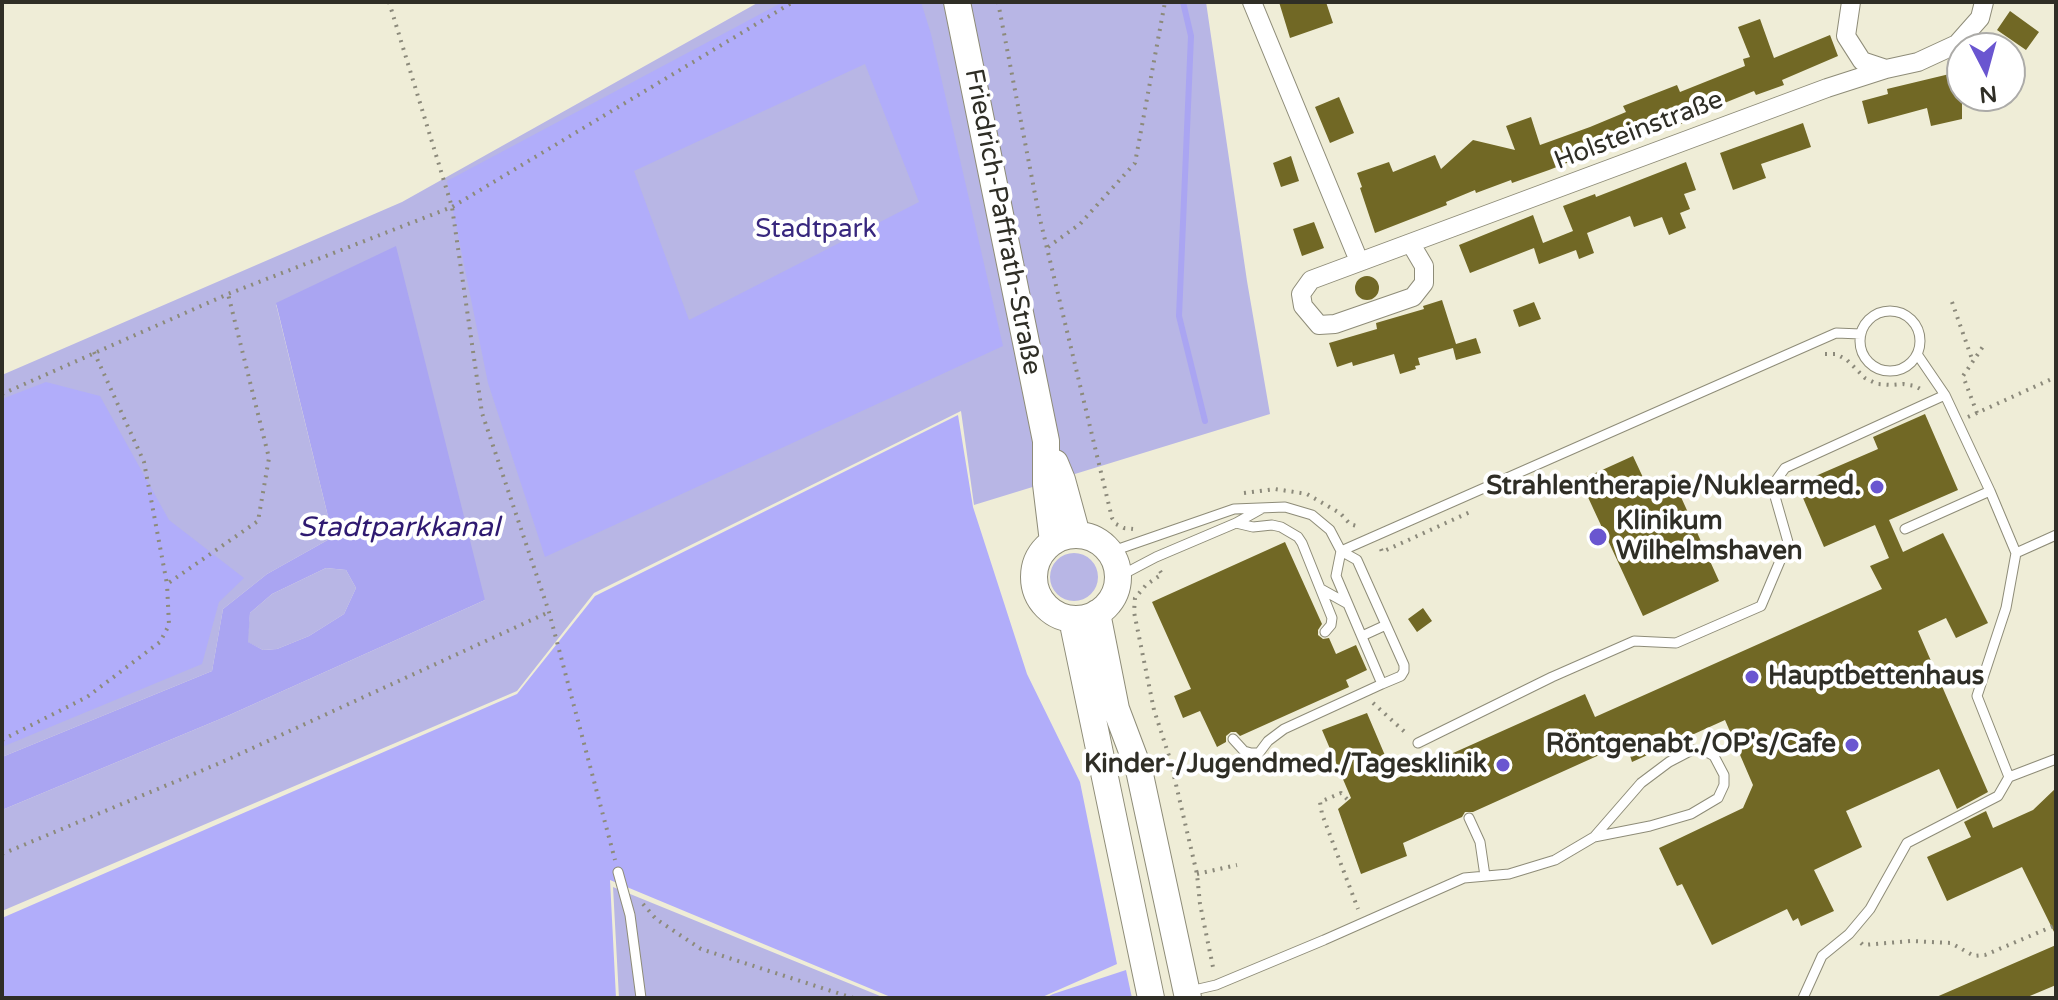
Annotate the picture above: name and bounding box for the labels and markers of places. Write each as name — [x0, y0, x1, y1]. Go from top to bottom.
place label: Strahlentherapie/Nuklearmed. — [1486, 471, 1861, 503]
marker: Strahlentherapie/Nuklearmed. — [1868, 478, 1886, 496]
place label: Klinikum Wilhelmshaven — [1616, 506, 1803, 568]
marker: Klinikum Wilhelmshaven — [1587, 526, 1609, 548]
place label: Hauptbettenhaus — [1768, 661, 1984, 693]
marker: Hauptbettenhaus — [1743, 668, 1761, 686]
place label: Röntgenabt./OP's/Cafe — [1546, 729, 1836, 761]
marker: Röntgenabt./OP's/Cafe — [1843, 736, 1861, 754]
place label: Kinder-/Jugendmed./Tagesklinik — [1084, 749, 1487, 781]
marker: Kinder-/Jugendmed./Tagesklinik — [1494, 756, 1512, 774]

